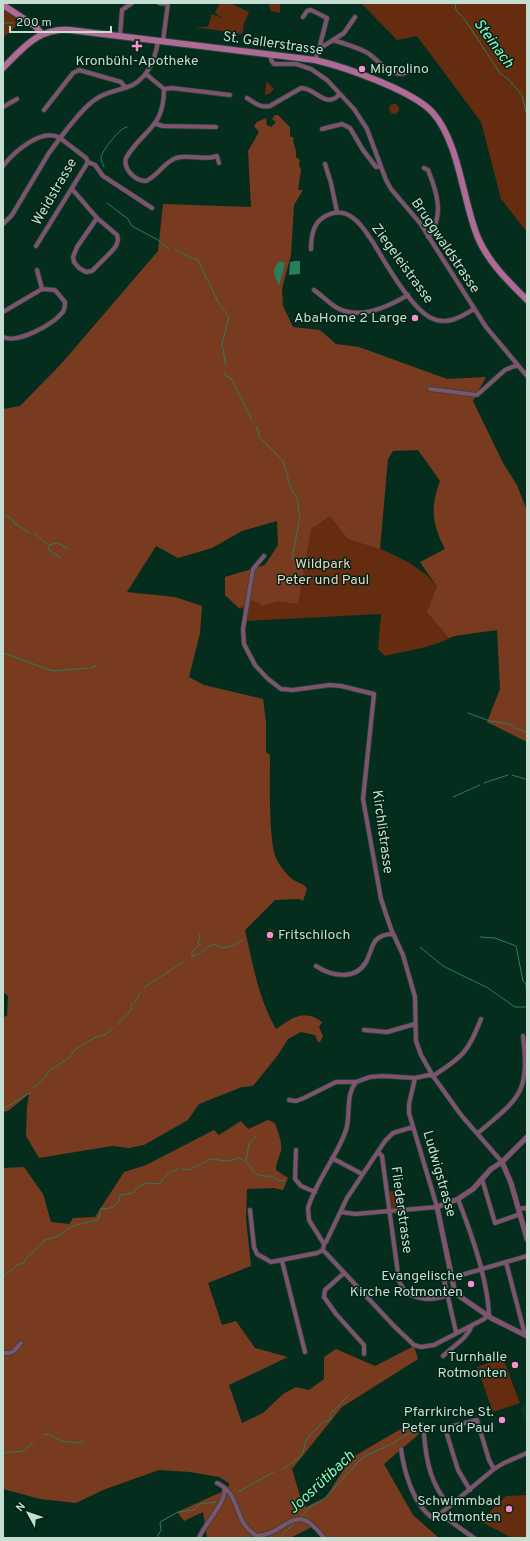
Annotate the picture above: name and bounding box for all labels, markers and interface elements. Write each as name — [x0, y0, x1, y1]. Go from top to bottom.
scale bar — [10, 8, 111, 34]
text: 200 m — [16, 15, 52, 31]
water label: Steinach — [469, 16, 517, 72]
street label: St. Gallerstrasse — [222, 29, 324, 59]
marker: Kronbühl-Apotheke — [132, 41, 142, 51]
place label: Kronbühl-Apotheke — [75, 53, 199, 70]
place label: Migrolino — [370, 61, 429, 78]
marker: Migrolino — [357, 64, 367, 74]
street label: Weidstrasse — [29, 155, 81, 229]
street label: Bruggwaldstrasse — [407, 195, 483, 297]
street label: Ziegeleistrasse — [367, 221, 437, 307]
place label: AbaHome 2 Large — [294, 310, 407, 327]
marker: AbaHome 2 Large — [410, 313, 420, 323]
park label: Wildpark Peter und Paul — [277, 556, 369, 589]
street label: Kirchlistrasse — [368, 789, 396, 875]
place label: Fritschiloch — [278, 927, 350, 944]
marker: Fritschiloch — [265, 930, 275, 940]
street label: Ludwigstrasse — [419, 1129, 459, 1219]
street label: Fliederstrasse — [386, 1165, 416, 1255]
place label: Evangelische Kirche Rotmonten — [350, 1268, 463, 1301]
marker: Evangelische Kirche Rotmonten — [466, 1279, 476, 1289]
place label: Turnhalle Rotmonten — [437, 1349, 507, 1382]
marker: Turnhalle Rotmonten — [510, 1360, 520, 1370]
place label: Pfarrkirche St. Peter und Paul — [402, 1404, 494, 1437]
marker: Pfarrkirche St. Peter und Paul — [497, 1415, 507, 1425]
water label: Joosrütibach — [285, 1447, 359, 1519]
north arrow — [8, 1493, 48, 1533]
place label: Schwimmbad Rotmonten — [417, 1493, 501, 1526]
text: N — [13, 1500, 29, 1515]
marker: Schwimmbad Rotmonten — [504, 1504, 514, 1514]

